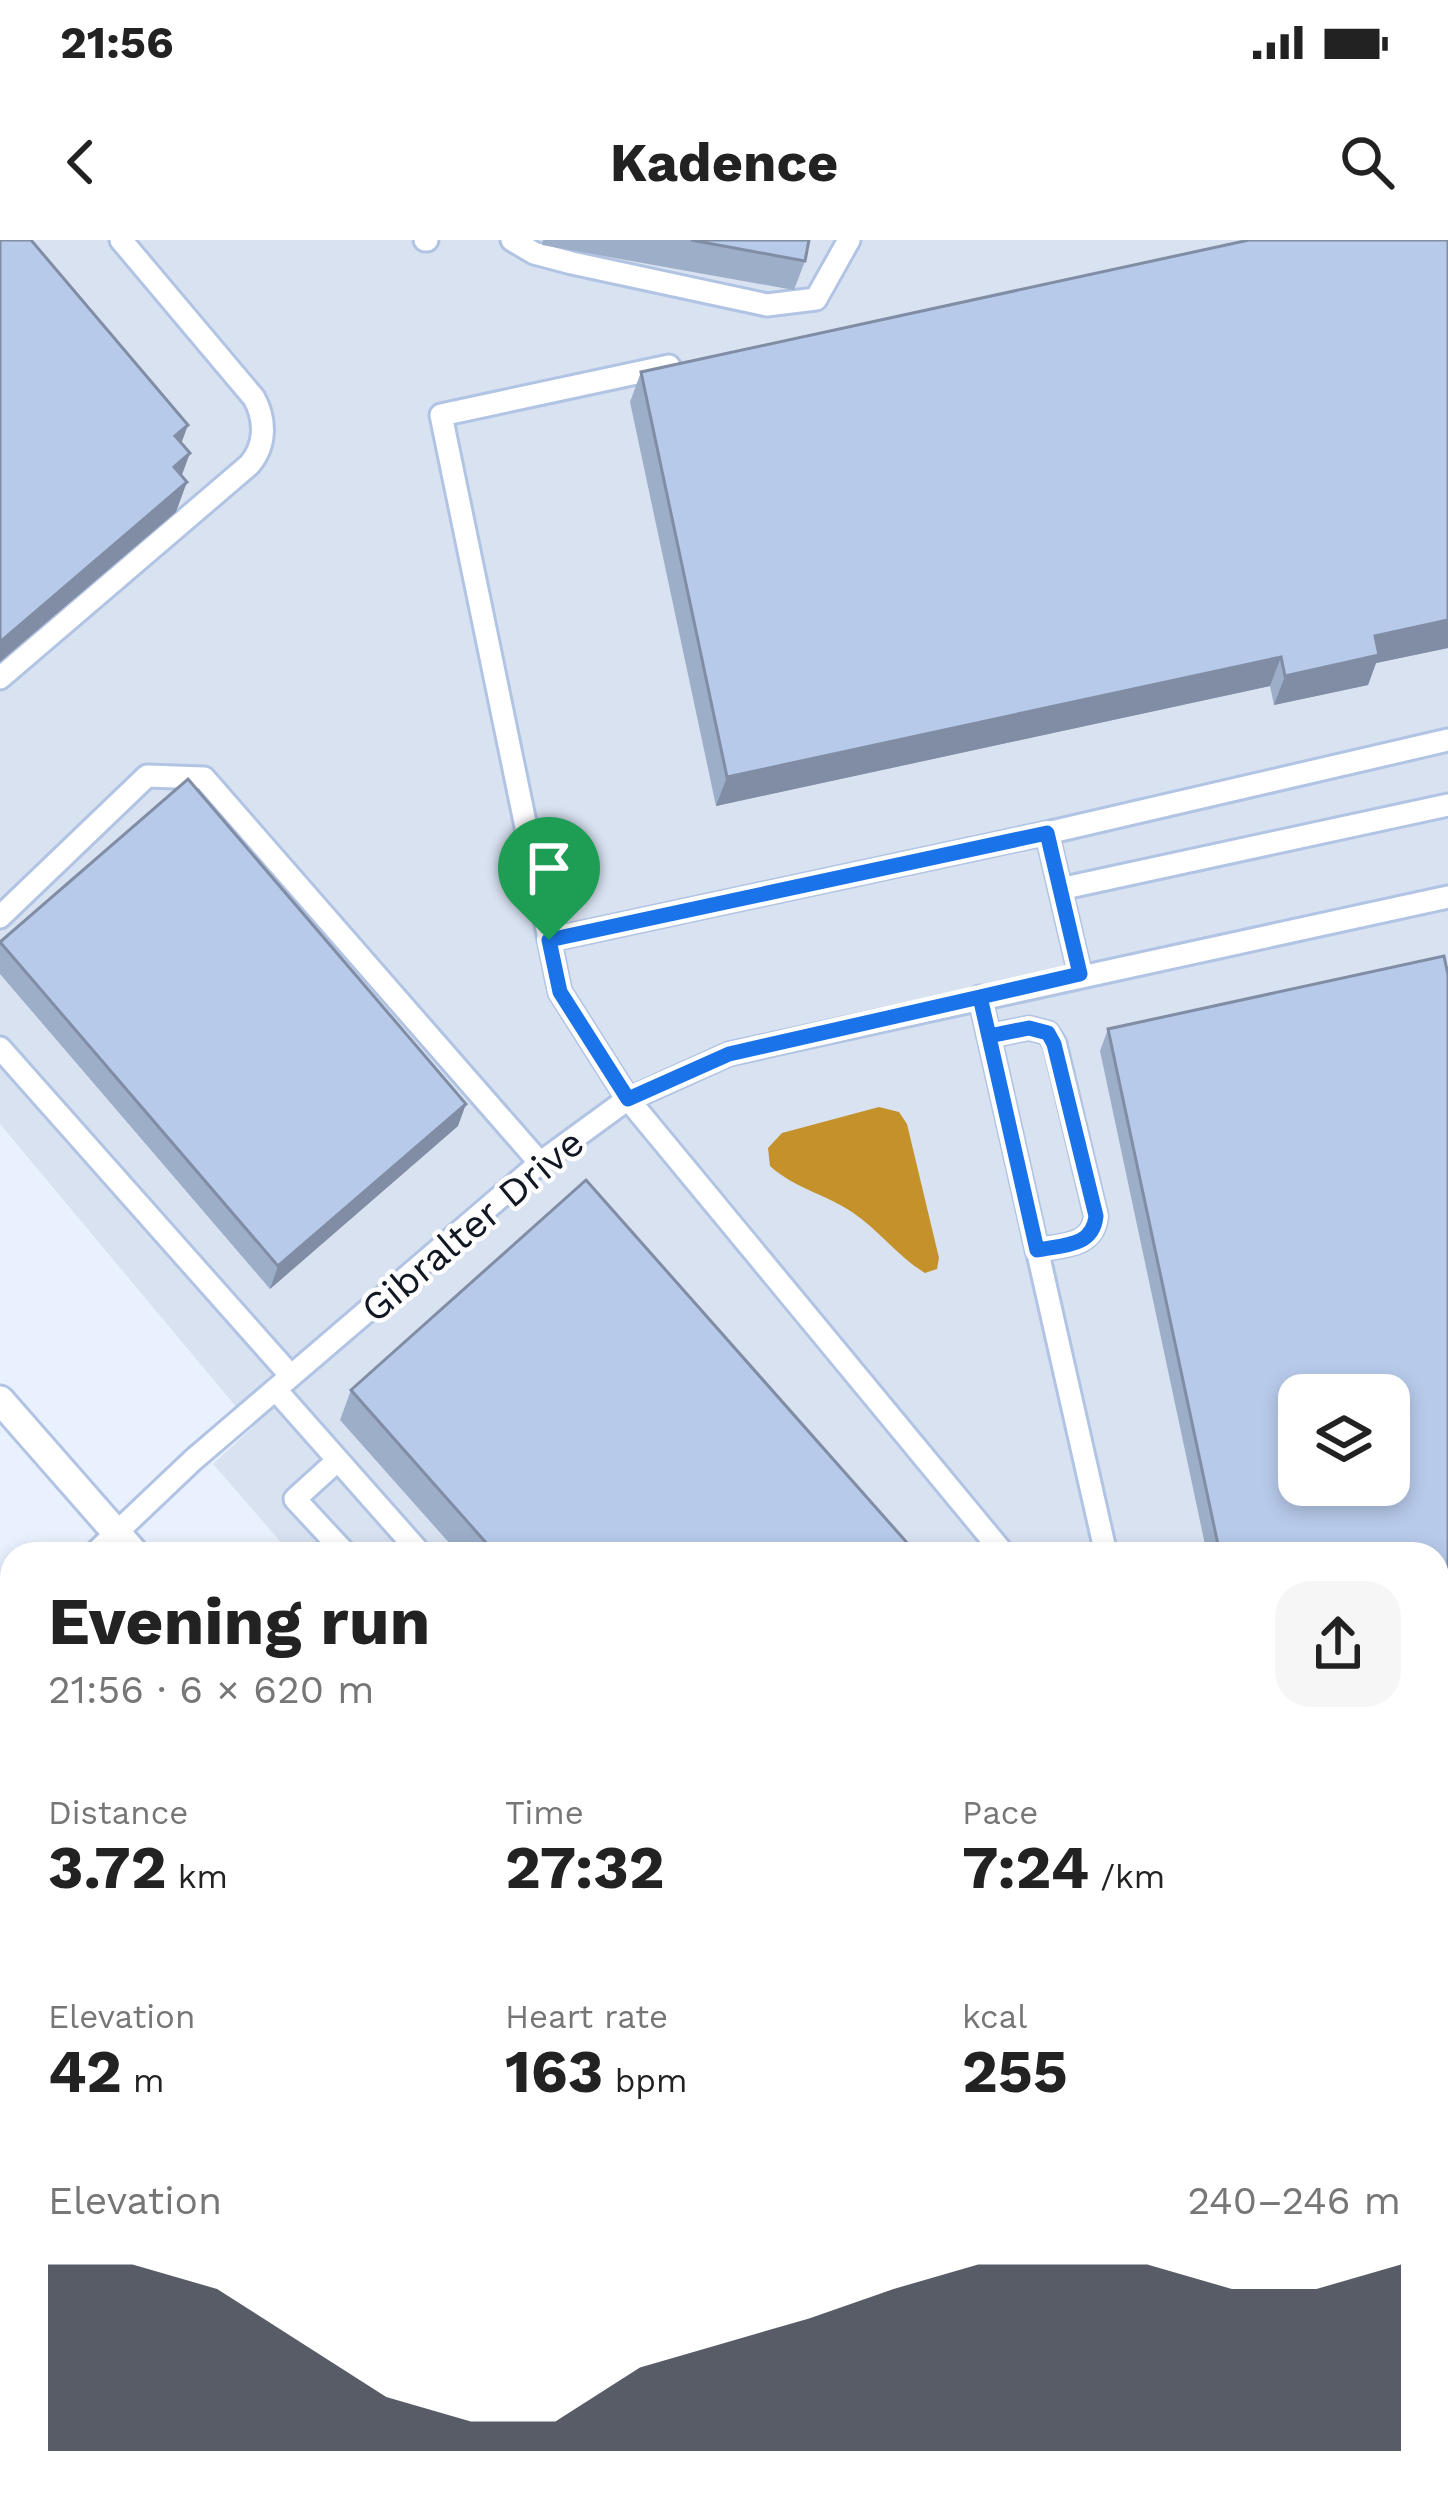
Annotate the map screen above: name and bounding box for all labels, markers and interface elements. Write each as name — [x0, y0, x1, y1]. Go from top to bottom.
text: 21:56 — [60, 16, 174, 69]
icon: back — [48, 129, 114, 195]
icon: search — [1334, 129, 1400, 195]
text: Kadence — [610, 131, 838, 194]
pin — [498, 817, 600, 940]
icon: arrive — [516, 835, 582, 901]
street label: Gibralter Drive — [352, 1120, 592, 1331]
map controls — [1278, 1374, 1410, 1506]
button: layers — [1278, 1374, 1410, 1506]
button: share — [1275, 1581, 1401, 1707]
text: Evening run — [48, 1583, 430, 1660]
text: 21:56 · 6 × 620 m — [48, 1667, 374, 1712]
text: Distance — [48, 1793, 188, 1832]
text: Time — [505, 1793, 584, 1832]
text: Pace — [962, 1793, 1038, 1832]
text: 3.72 — [48, 1832, 166, 1903]
text: 27:32 — [505, 1832, 665, 1903]
text: 7:24 — [962, 1832, 1089, 1903]
text: km — [166, 1857, 228, 1896]
text: /km — [1089, 1857, 1165, 1896]
text: Elevation — [48, 1997, 195, 2036]
text: Heart rate — [505, 1997, 668, 2036]
text: kcal — [962, 1997, 1027, 2036]
text: 42 — [48, 2036, 122, 2107]
text: 163 — [505, 2036, 603, 2107]
text: 255 — [962, 2036, 1068, 2107]
text: m — [122, 2061, 165, 2100]
text: bpm — [603, 2061, 688, 2100]
text: Elevation — [48, 2178, 222, 2223]
text: 240–246 m — [1187, 2178, 1401, 2223]

